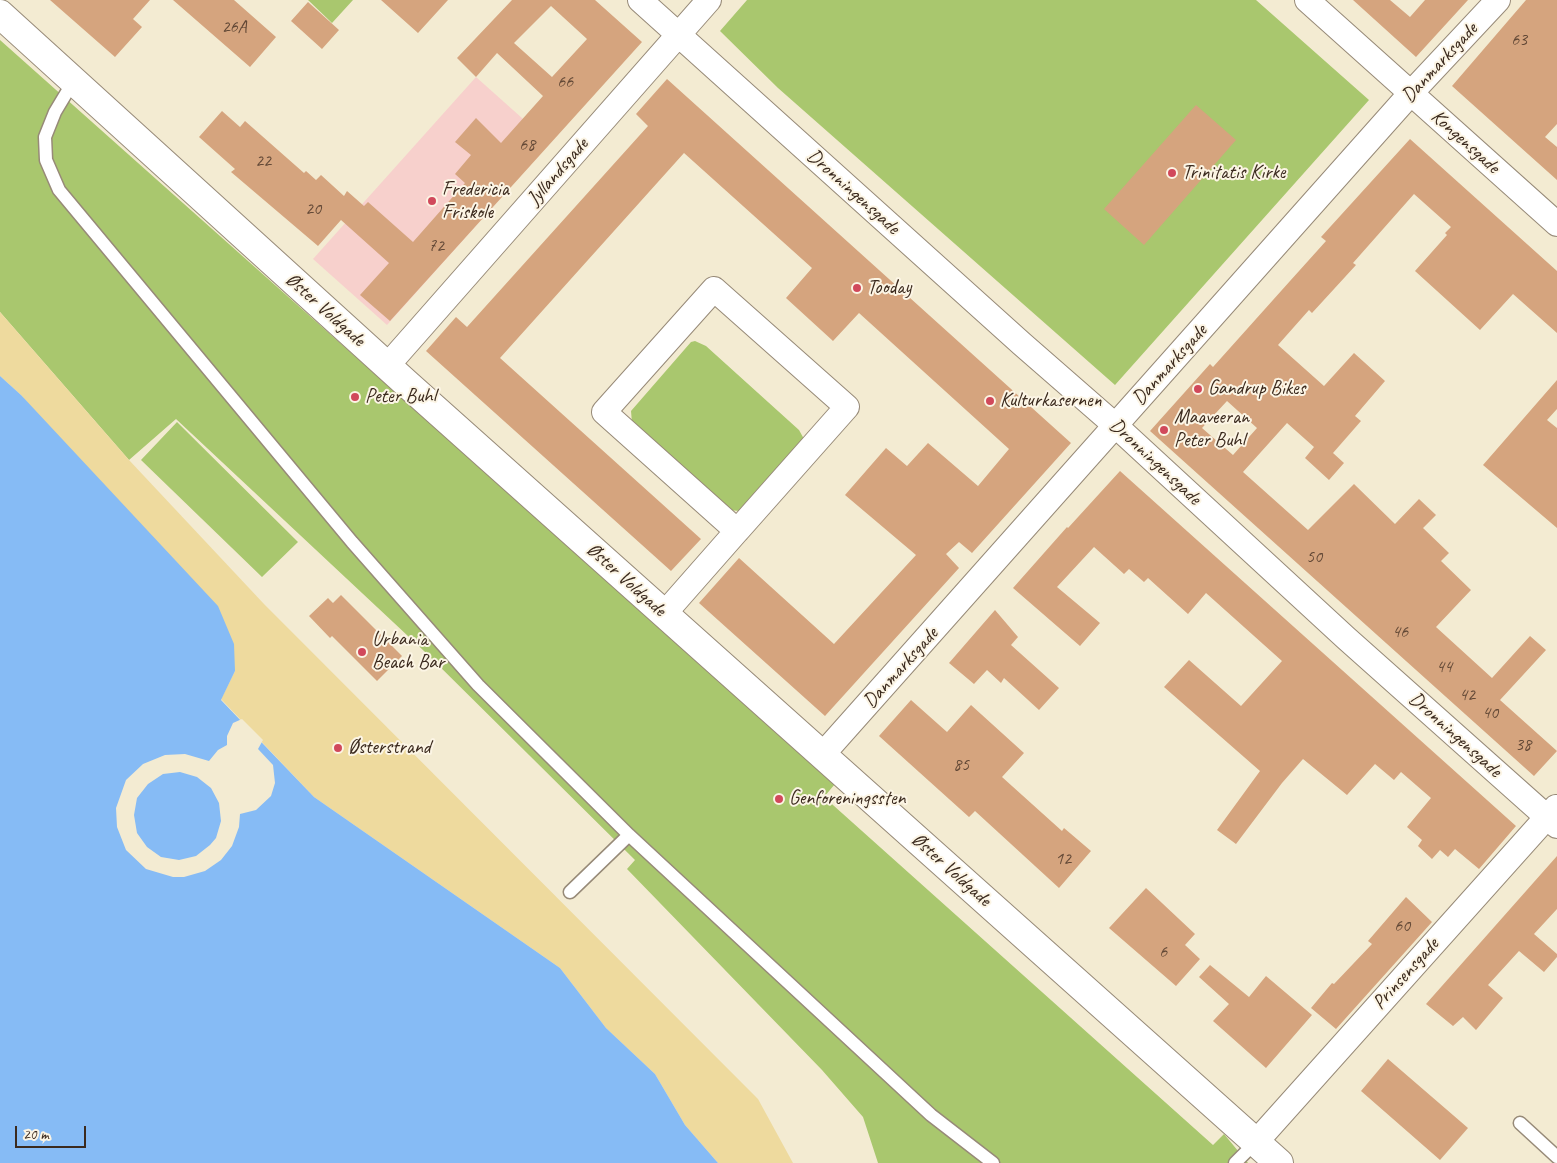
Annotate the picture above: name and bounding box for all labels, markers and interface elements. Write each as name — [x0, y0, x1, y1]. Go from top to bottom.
house number: 26A — [221, 16, 247, 38]
street label: Danmarksgade — [1397, 18, 1483, 108]
house number: 63 — [1511, 29, 1527, 51]
house number: 66 — [557, 71, 573, 93]
street label: Kongensgade — [1426, 105, 1504, 179]
street label: Jyllandsgade — [522, 133, 594, 211]
house number: 68 — [519, 134, 535, 156]
street label: Dronningensgade — [802, 144, 904, 240]
house number: 22 — [255, 150, 271, 172]
place label: Trinitatis Kirke — [1182, 161, 1285, 185]
marker: Trinitatis Kirke — [1166, 167, 1178, 179]
place label: Fredericia Friskole — [442, 178, 509, 225]
marker: Fredericia Friskole — [426, 195, 438, 207]
house number: 20 — [305, 198, 321, 220]
house number: 72 — [428, 235, 444, 257]
street label: Øster Voldgade — [280, 268, 370, 352]
place label: Tooday — [867, 276, 911, 300]
marker: Tooday — [851, 282, 863, 294]
street label: Danmarksgade — [1127, 320, 1213, 410]
place label: Gandrup Bikes — [1208, 377, 1305, 401]
marker: Gandrup Bikes — [1192, 383, 1204, 395]
place label: Peter Buhl — [365, 385, 436, 409]
place label: Kulturkasernen — [1000, 389, 1101, 413]
marker: Peter Buhl — [349, 391, 361, 403]
marker: Kulturkasernen — [984, 395, 996, 407]
place label: Maaveeran Peter Buhl — [1174, 406, 1249, 453]
street label: Dronningensgade — [1104, 414, 1206, 510]
marker: Maaveeran Peter Buhl — [1158, 424, 1170, 436]
street label: Øster Voldgade — [581, 538, 671, 622]
house number: 50 — [1306, 546, 1322, 568]
house number: 46 — [1392, 621, 1408, 643]
street label: Danmarksgade — [858, 623, 944, 713]
place label: Urbania Beach Bar — [372, 628, 444, 675]
marker: Urbania Beach Bar — [356, 646, 368, 658]
house number: 44 — [1436, 656, 1452, 678]
house number: 42 — [1459, 684, 1475, 706]
street label: Dronningensgade — [1404, 687, 1506, 783]
house number: 40 — [1482, 702, 1498, 724]
house number: 38 — [1515, 734, 1531, 756]
place label: Østerstrand — [348, 736, 431, 760]
marker: Østerstrand — [332, 742, 344, 754]
house number: 85 — [953, 754, 969, 776]
place label: Genforeningssten — [789, 787, 905, 811]
marker: Genforeningssten — [773, 793, 785, 805]
street label: Øster Voldgade — [906, 828, 996, 912]
house number: 12 — [1055, 848, 1071, 870]
house number: 60 — [1394, 915, 1410, 937]
street label: Prinsensgade — [1368, 933, 1444, 1015]
house number: 6 — [1159, 941, 1167, 963]
scale bar — [18, 1116, 89, 1148]
text: 20 m — [23, 1125, 49, 1144]

